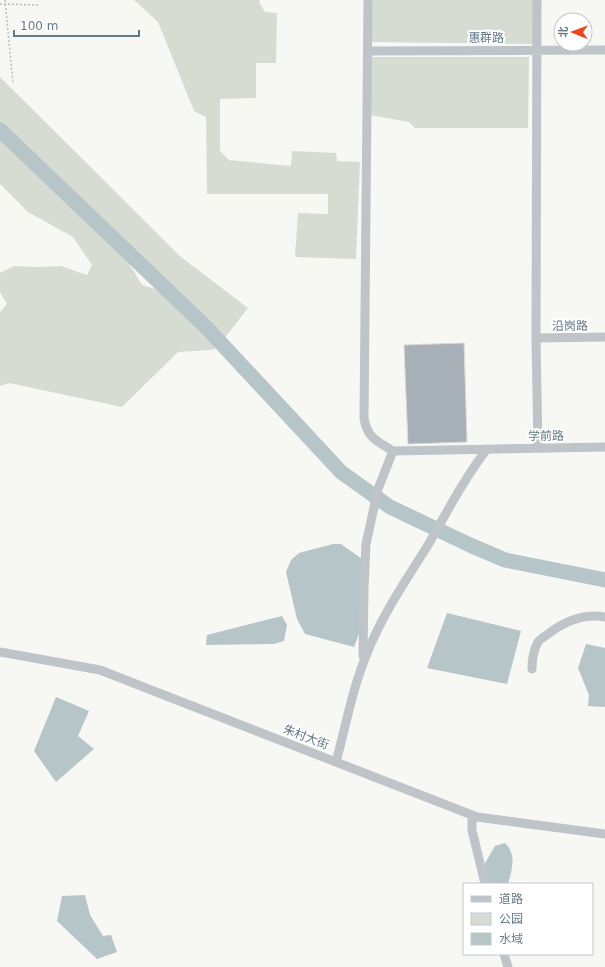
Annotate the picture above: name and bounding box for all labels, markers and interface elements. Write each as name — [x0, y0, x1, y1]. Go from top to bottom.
scale bar — [14, 12, 139, 38]
north arrow — [553, 12, 593, 52]
text: 100 m — [20, 19, 58, 33]
text: 北 — [557, 26, 570, 37]
street label: 惠群路 — [468, 31, 504, 45]
street label: 沿岗路 — [552, 319, 588, 333]
street label: 学前路 — [528, 429, 564, 443]
street label: 朱村大街 — [281, 722, 331, 752]
legend — [463, 883, 593, 955]
text: 道路 — [499, 892, 523, 906]
text: 公园 — [499, 912, 523, 926]
text: 水域 — [499, 932, 523, 946]

